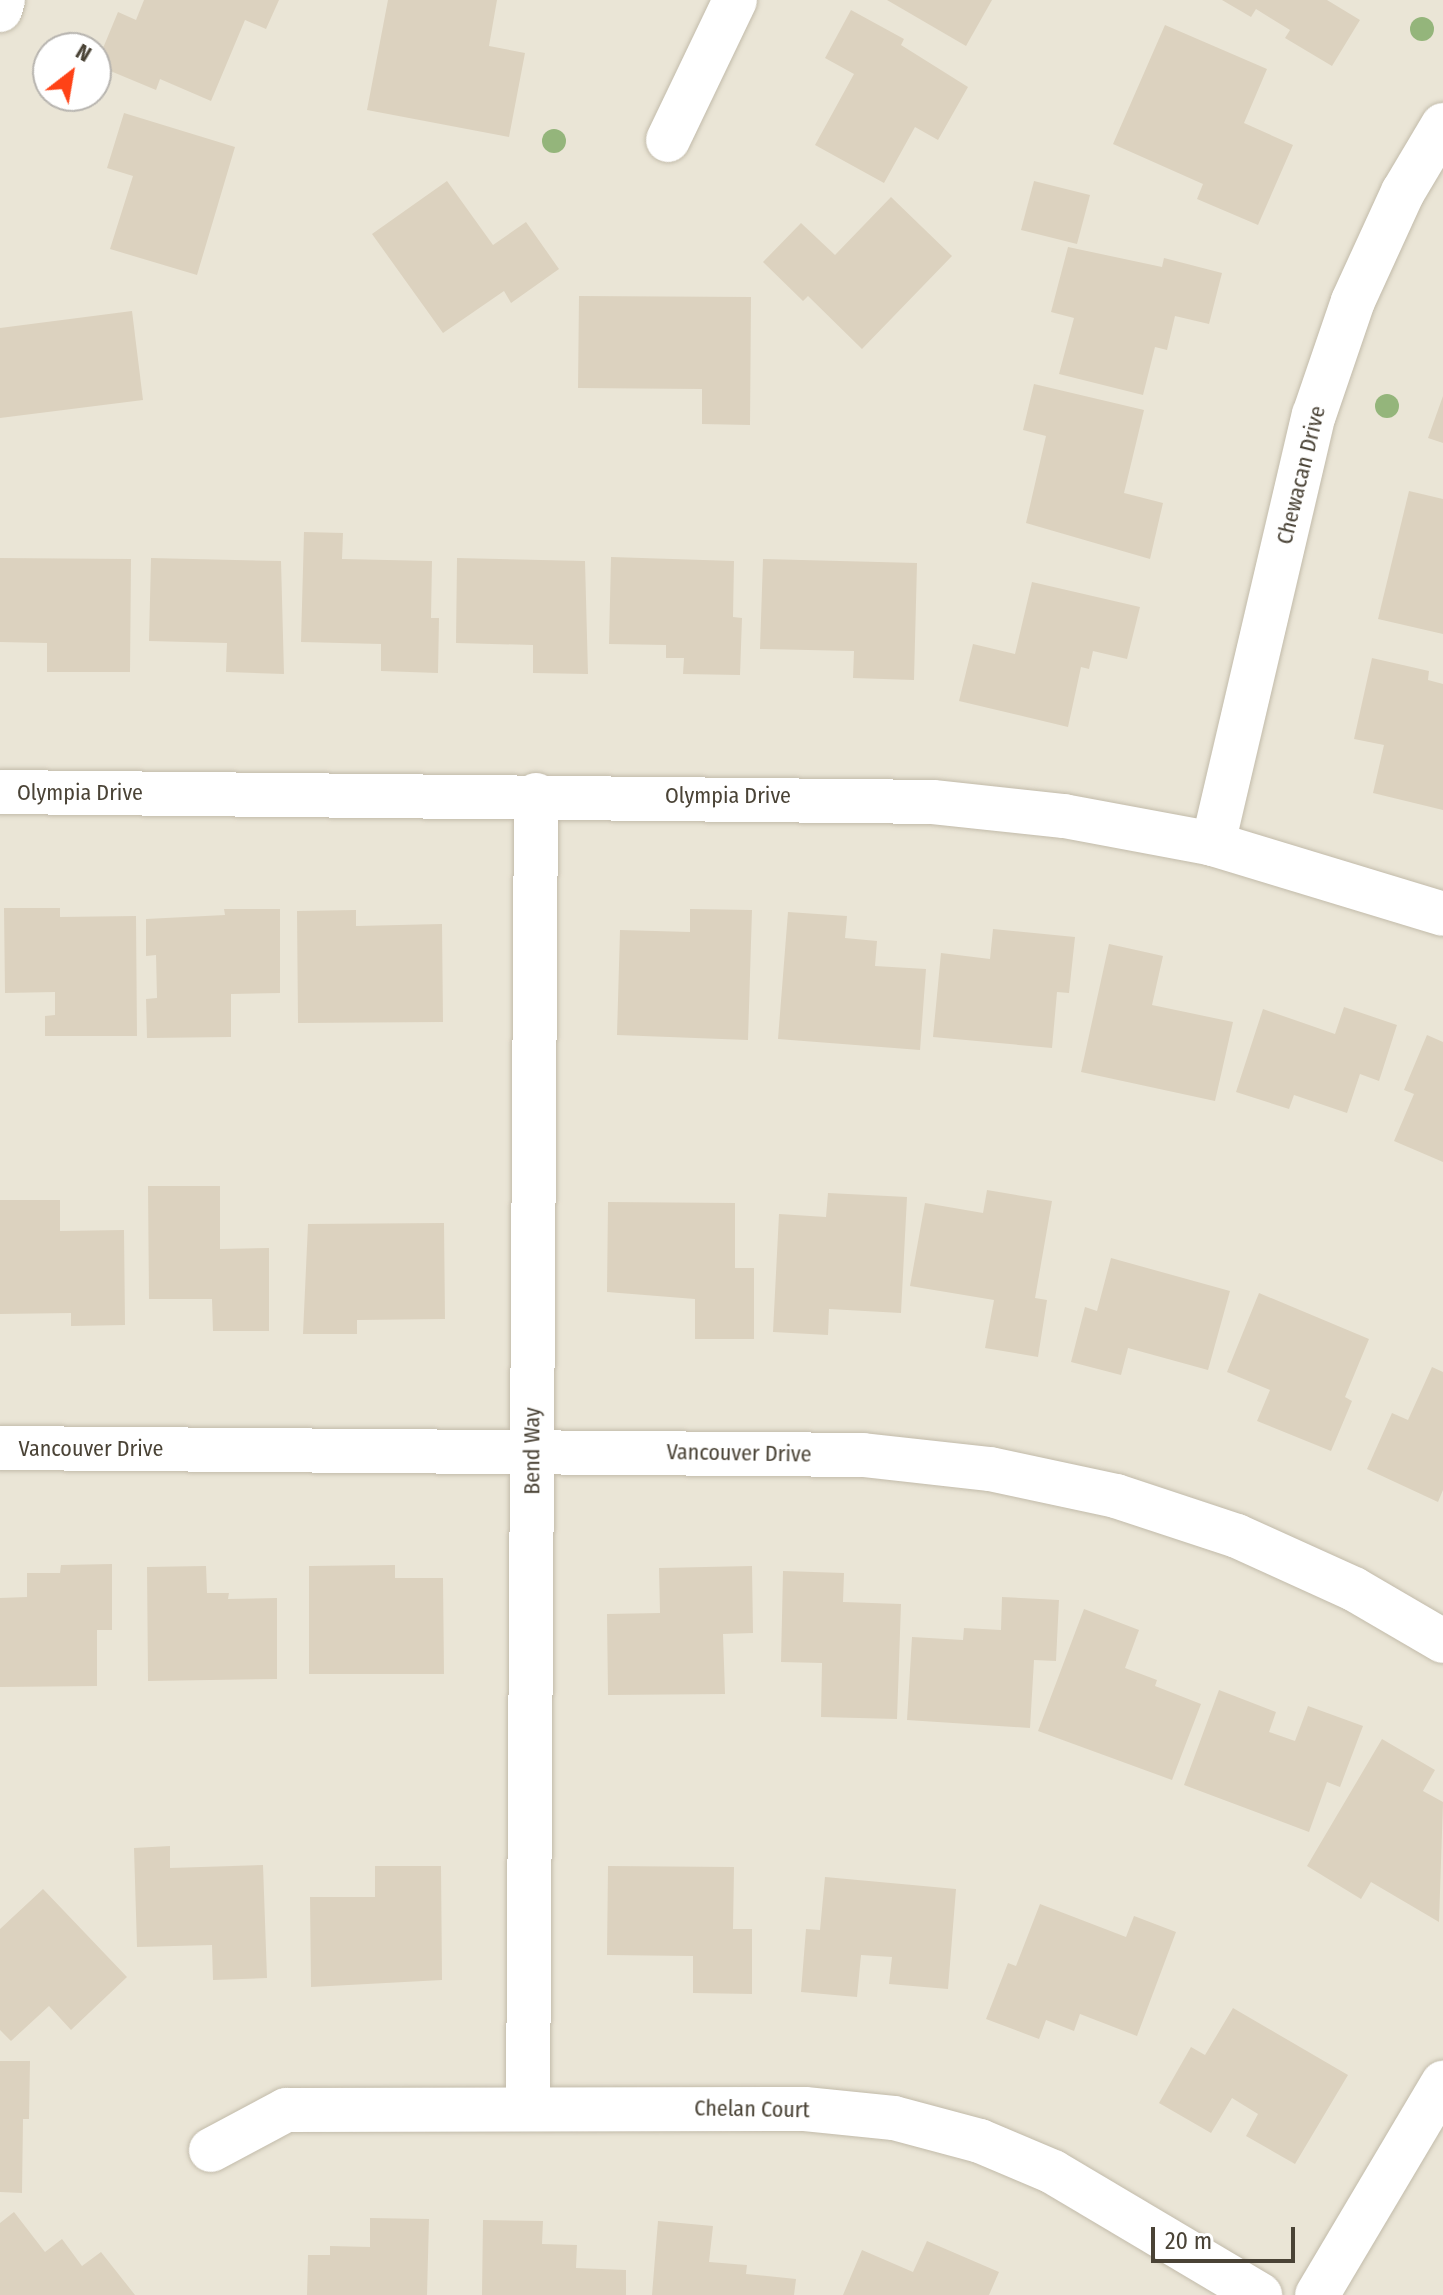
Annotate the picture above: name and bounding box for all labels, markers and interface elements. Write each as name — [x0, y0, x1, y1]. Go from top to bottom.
north arrow — [32, 32, 112, 112]
text: N — [71, 38, 96, 68]
street label: Chewacan Drive — [1271, 403, 1331, 547]
street label: Olympia Drive — [17, 780, 143, 806]
street label: Olympia Drive — [665, 783, 791, 809]
street label: Bend Way — [519, 1407, 545, 1495]
street label: Vancouver Drive — [19, 1436, 163, 1462]
street label: Vancouver Drive — [666, 1439, 812, 1467]
street label: Chelan Court — [694, 2095, 810, 2123]
scale bar — [1155, 2211, 1299, 2261]
text: 20 m — [1165, 2227, 1212, 2255]

